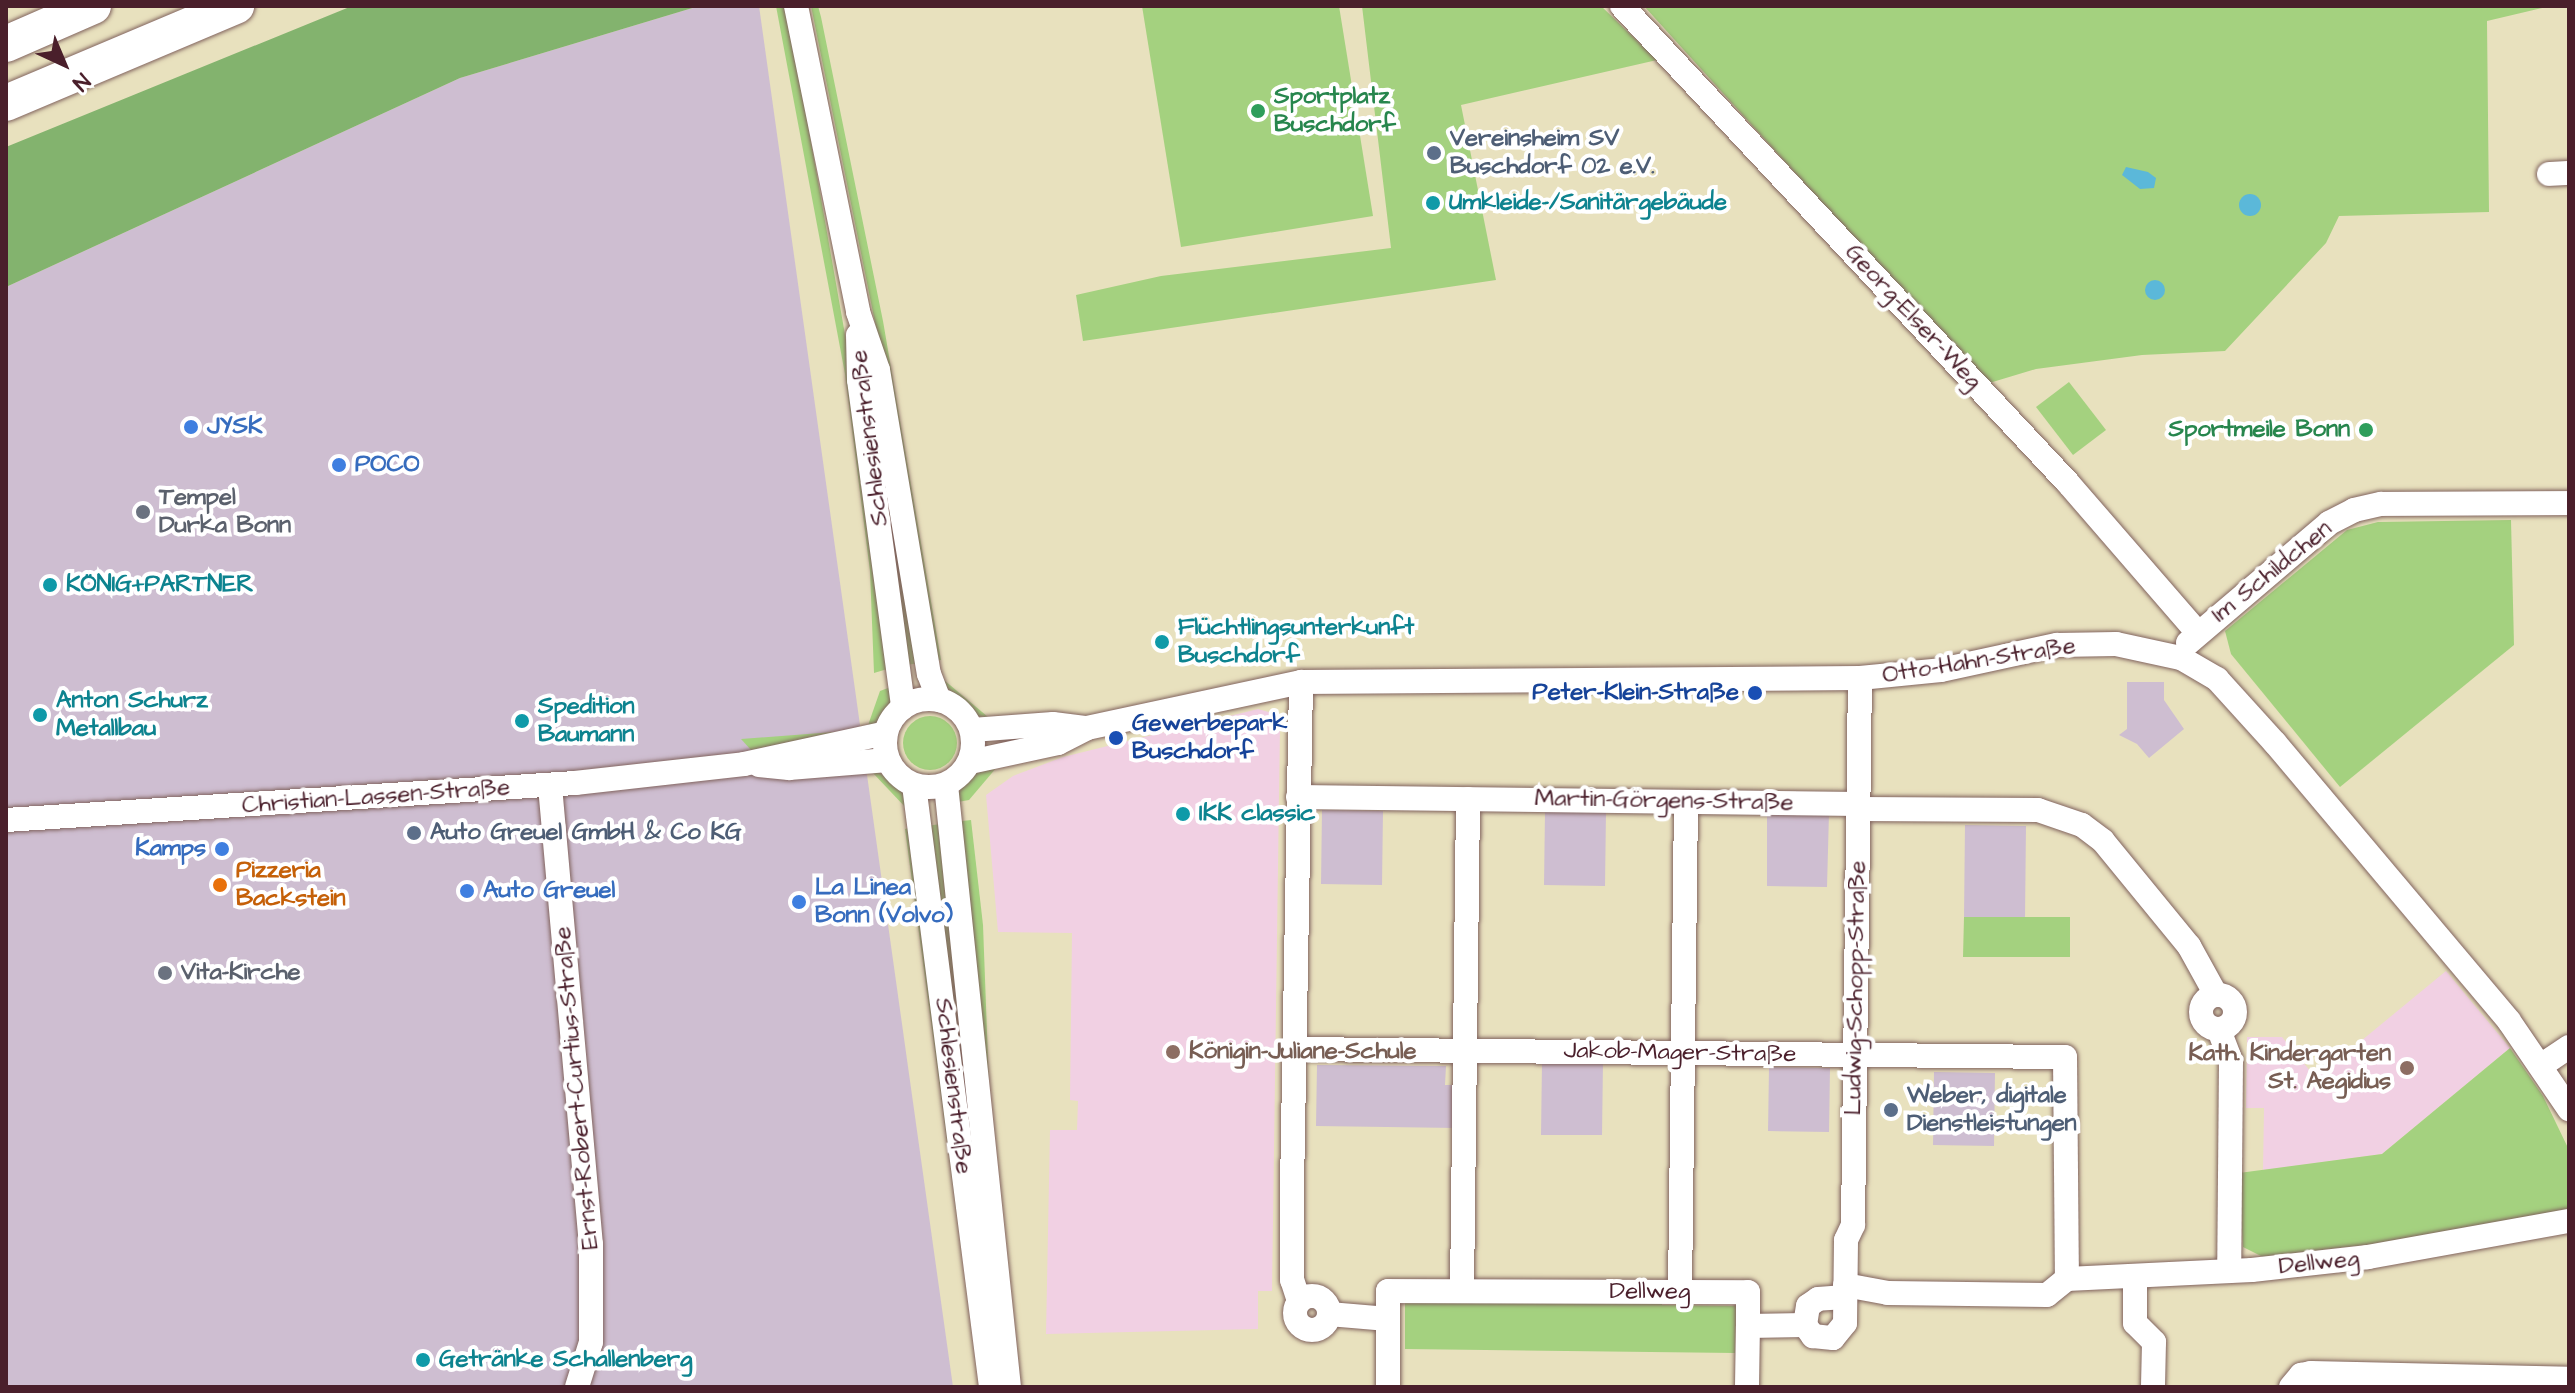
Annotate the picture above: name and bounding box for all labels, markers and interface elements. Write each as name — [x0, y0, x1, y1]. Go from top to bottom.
north arrow — [24, 24, 104, 104]
text: N — [65, 66, 97, 98]
place label: Sportplatz Buschdorf — [1274, 83, 1396, 139]
marker: Sportplatz Buschdorf — [1249, 102, 1267, 120]
place label: Vereinsheim SV Buschdorf 02 e.V. — [1450, 125, 1655, 181]
marker: Vereinsheim SV Buschdorf 02 e.V. — [1425, 144, 1443, 162]
place label: Umkleide-/Sanitärgebäude — [1449, 189, 1727, 217]
marker: Umkleide-/Sanitärgebäude — [1424, 194, 1442, 212]
street label: Georg-Elser-Weg — [1838, 239, 1988, 395]
street label: Schlesienstraße — [845, 348, 895, 528]
place label: JYSK — [207, 413, 262, 441]
place label: Sportmeile Bonn — [2169, 416, 2350, 444]
marker: JYSK — [182, 418, 200, 436]
marker: Sportmeile Bonn — [2357, 421, 2375, 439]
place label: POCO — [355, 451, 419, 479]
marker: POCO — [330, 456, 348, 474]
place label: Tempel Durka Bonn — [159, 484, 291, 540]
marker: Tempel Durka Bonn — [134, 503, 152, 521]
street label: Im Schildchen — [2206, 515, 2338, 629]
place label: KÖNIG+PARTNER — [66, 571, 254, 599]
marker: KÖNIG+PARTNER — [41, 576, 59, 594]
place label: Flüchtlingsunterkunft Buschdorf — [1178, 614, 1414, 670]
street label: Otto-Hahn-Straße — [1880, 632, 2078, 690]
marker: Flüchtlingsunterkunft Buschdorf — [1153, 633, 1171, 651]
place label: Peter-Klein-Straße — [1532, 679, 1739, 707]
marker: Peter-Klein-Straße — [1746, 684, 1764, 702]
place label: Anton Schurz Metallbau — [56, 687, 208, 743]
place label: Spedition Baumann — [538, 693, 635, 749]
marker: Anton Schurz Metallbau — [31, 706, 49, 724]
place label: Gewerbepark Buschdorf — [1132, 710, 1287, 766]
marker: Spedition Baumann — [513, 712, 531, 730]
marker: Gewerbepark Buschdorf — [1107, 729, 1125, 747]
street label: Christian-Lassen-Straße — [241, 773, 511, 821]
street label: Martin-Görgens-Straße — [1534, 784, 1794, 818]
place label: IKK classic — [1199, 800, 1315, 828]
marker: IKK classic — [1174, 805, 1192, 823]
place label: Auto Greuel GmbH & Co KG — [430, 819, 742, 847]
marker: Auto Greuel GmbH & Co KG — [405, 824, 423, 842]
place label: Kamps — [135, 835, 206, 863]
marker: Kamps — [213, 840, 231, 858]
place label: Pizzeria Backstein — [236, 857, 346, 913]
street label: Ludwig-Schopp-Straße — [1839, 860, 1873, 1116]
place label: La Linea Bonn (Volvo) — [815, 874, 953, 930]
marker: Pizzeria Backstein — [211, 876, 229, 894]
place label: Auto Greuel — [483, 877, 615, 905]
marker: Auto Greuel — [458, 882, 476, 900]
marker: La Linea Bonn (Volvo) — [790, 893, 808, 911]
street label: Ernst-Robert-Curtius-Straße — [549, 925, 605, 1251]
place label: Vita-Kirche — [181, 959, 301, 987]
marker: Vita-Kirche — [156, 964, 174, 982]
street label: Schlesienstraße — [928, 996, 978, 1176]
street label: Jakob-Mager-Straße — [1563, 1037, 1797, 1069]
place label: Königin-Juliane-Schule — [1189, 1038, 1417, 1066]
place label: Kath. Kindergarten St. Aegidius — [2188, 1040, 2391, 1096]
marker: Königin-Juliane-Schule — [1164, 1043, 1182, 1061]
marker: Kath. Kindergarten St. Aegidius — [2398, 1059, 2416, 1077]
place label: Weber, digitale Dienstleistungen — [1907, 1082, 2077, 1138]
marker: Weber, digitale Dienstleistungen — [1882, 1101, 1900, 1119]
street label: Dellweg — [2277, 1244, 2361, 1282]
street label: Dellweg — [1610, 1278, 1690, 1306]
place label: Getränke Schallenberg — [439, 1346, 692, 1374]
marker: Getränke Schallenberg — [414, 1351, 432, 1369]

